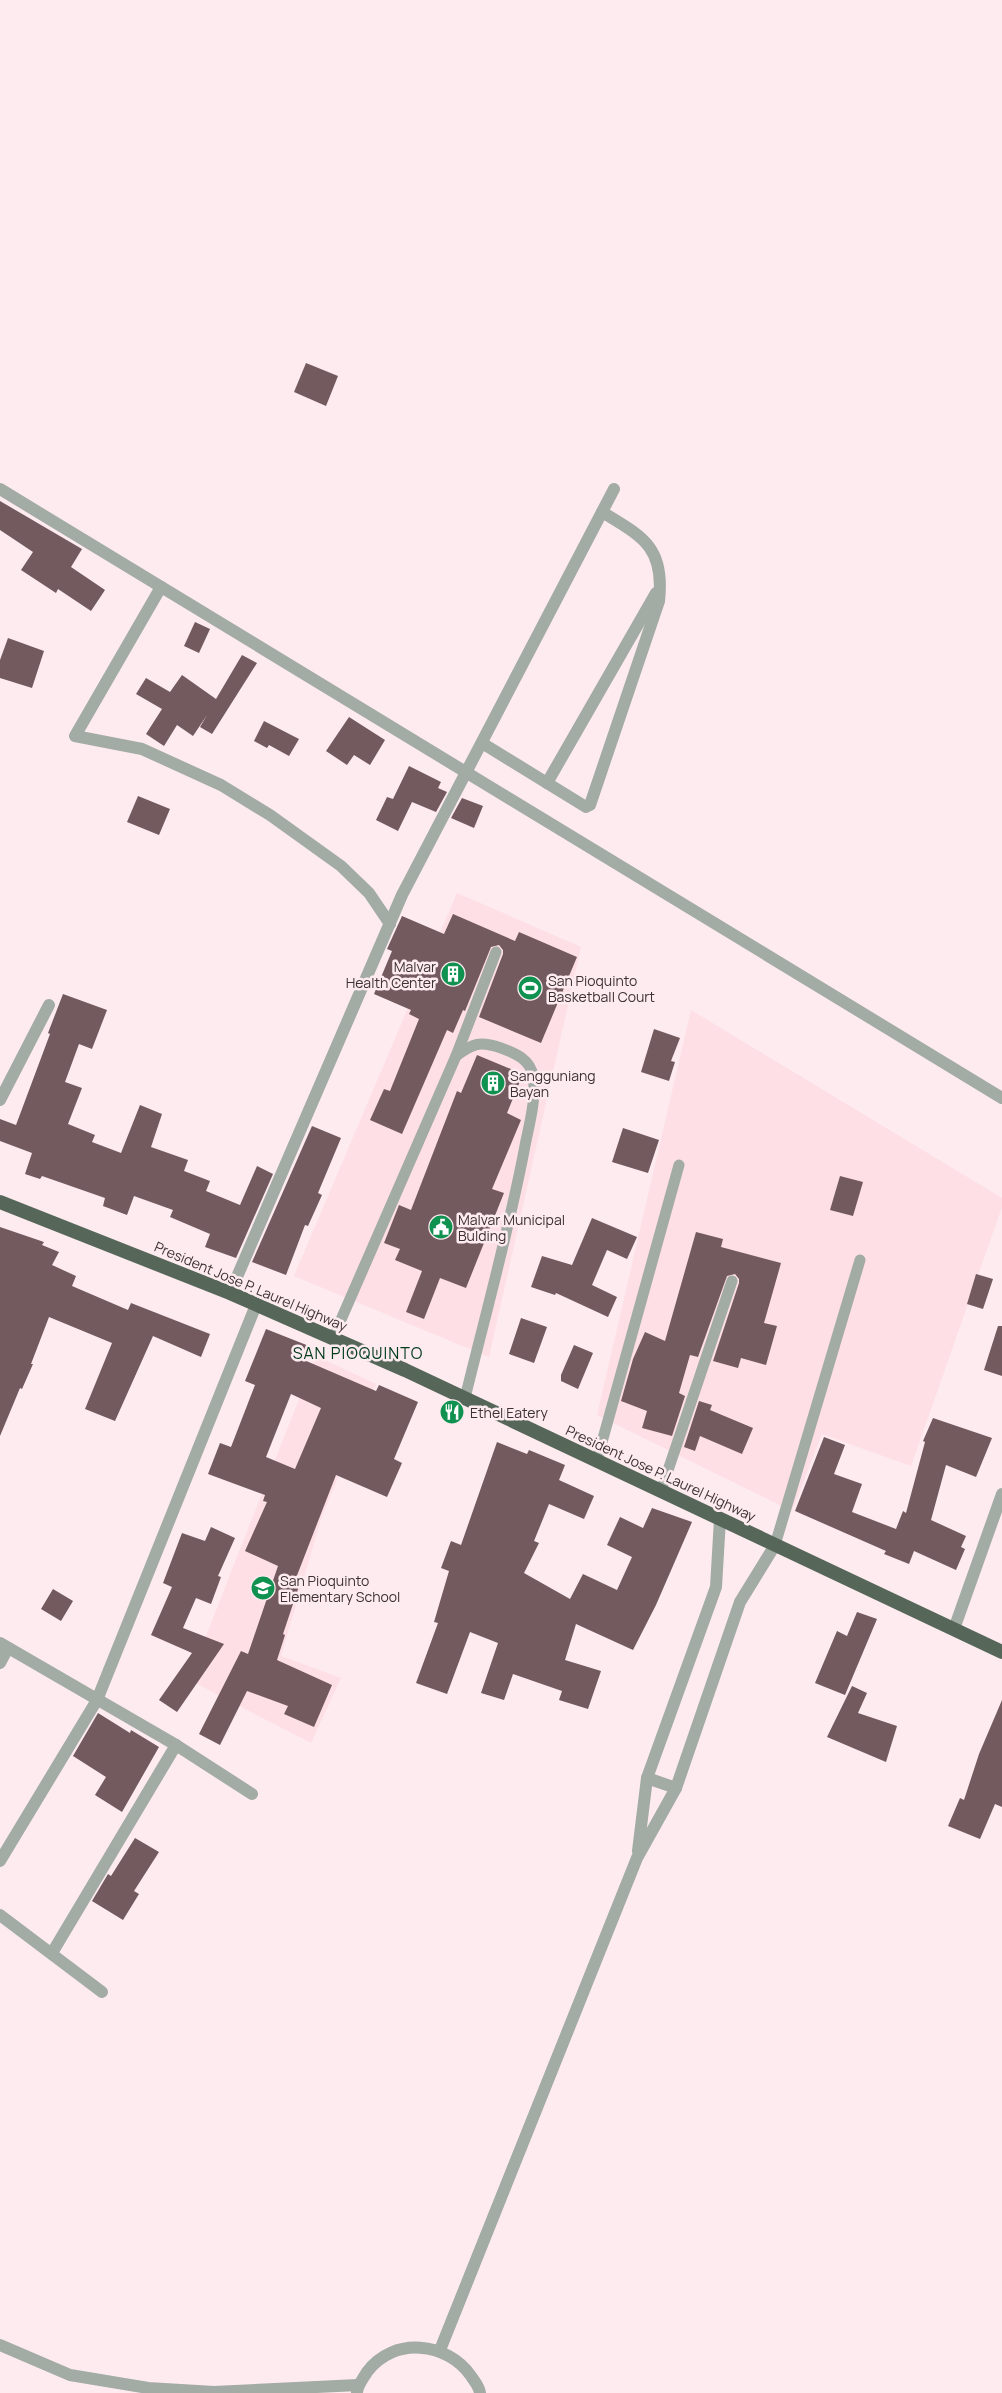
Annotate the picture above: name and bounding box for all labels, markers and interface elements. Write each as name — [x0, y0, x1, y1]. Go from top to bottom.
place label: Malvar Health Center — [346, 957, 436, 992]
building icon: Malvar Health Center — [440, 961, 466, 987]
place label: San Pioquinto Basketball Court — [548, 971, 655, 1006]
sports icon: San Pioquinto Basketball Court — [517, 975, 543, 1001]
place label: Sangguniang Bayan — [510, 1066, 596, 1101]
building icon: Sangguniang Bayan — [480, 1070, 506, 1096]
place label: Malvar Municipal Bulding — [458, 1210, 565, 1245]
public building icon: Malvar Municipal Bulding — [428, 1214, 454, 1240]
street label: President Jose P. Laurel Highway — [152, 1237, 351, 1336]
district label: SAN PIOQUINTO — [293, 1342, 423, 1364]
restaurant icon: Ethel Eatery — [439, 1399, 465, 1425]
place label: Ethel Eatery — [470, 1403, 548, 1422]
street label: President Jose P. Laurel Highway — [563, 1421, 760, 1526]
place label: San Pioquinto Elementary School — [280, 1571, 400, 1606]
school or university icon: San Pioquinto Elementary School — [250, 1575, 276, 1601]

